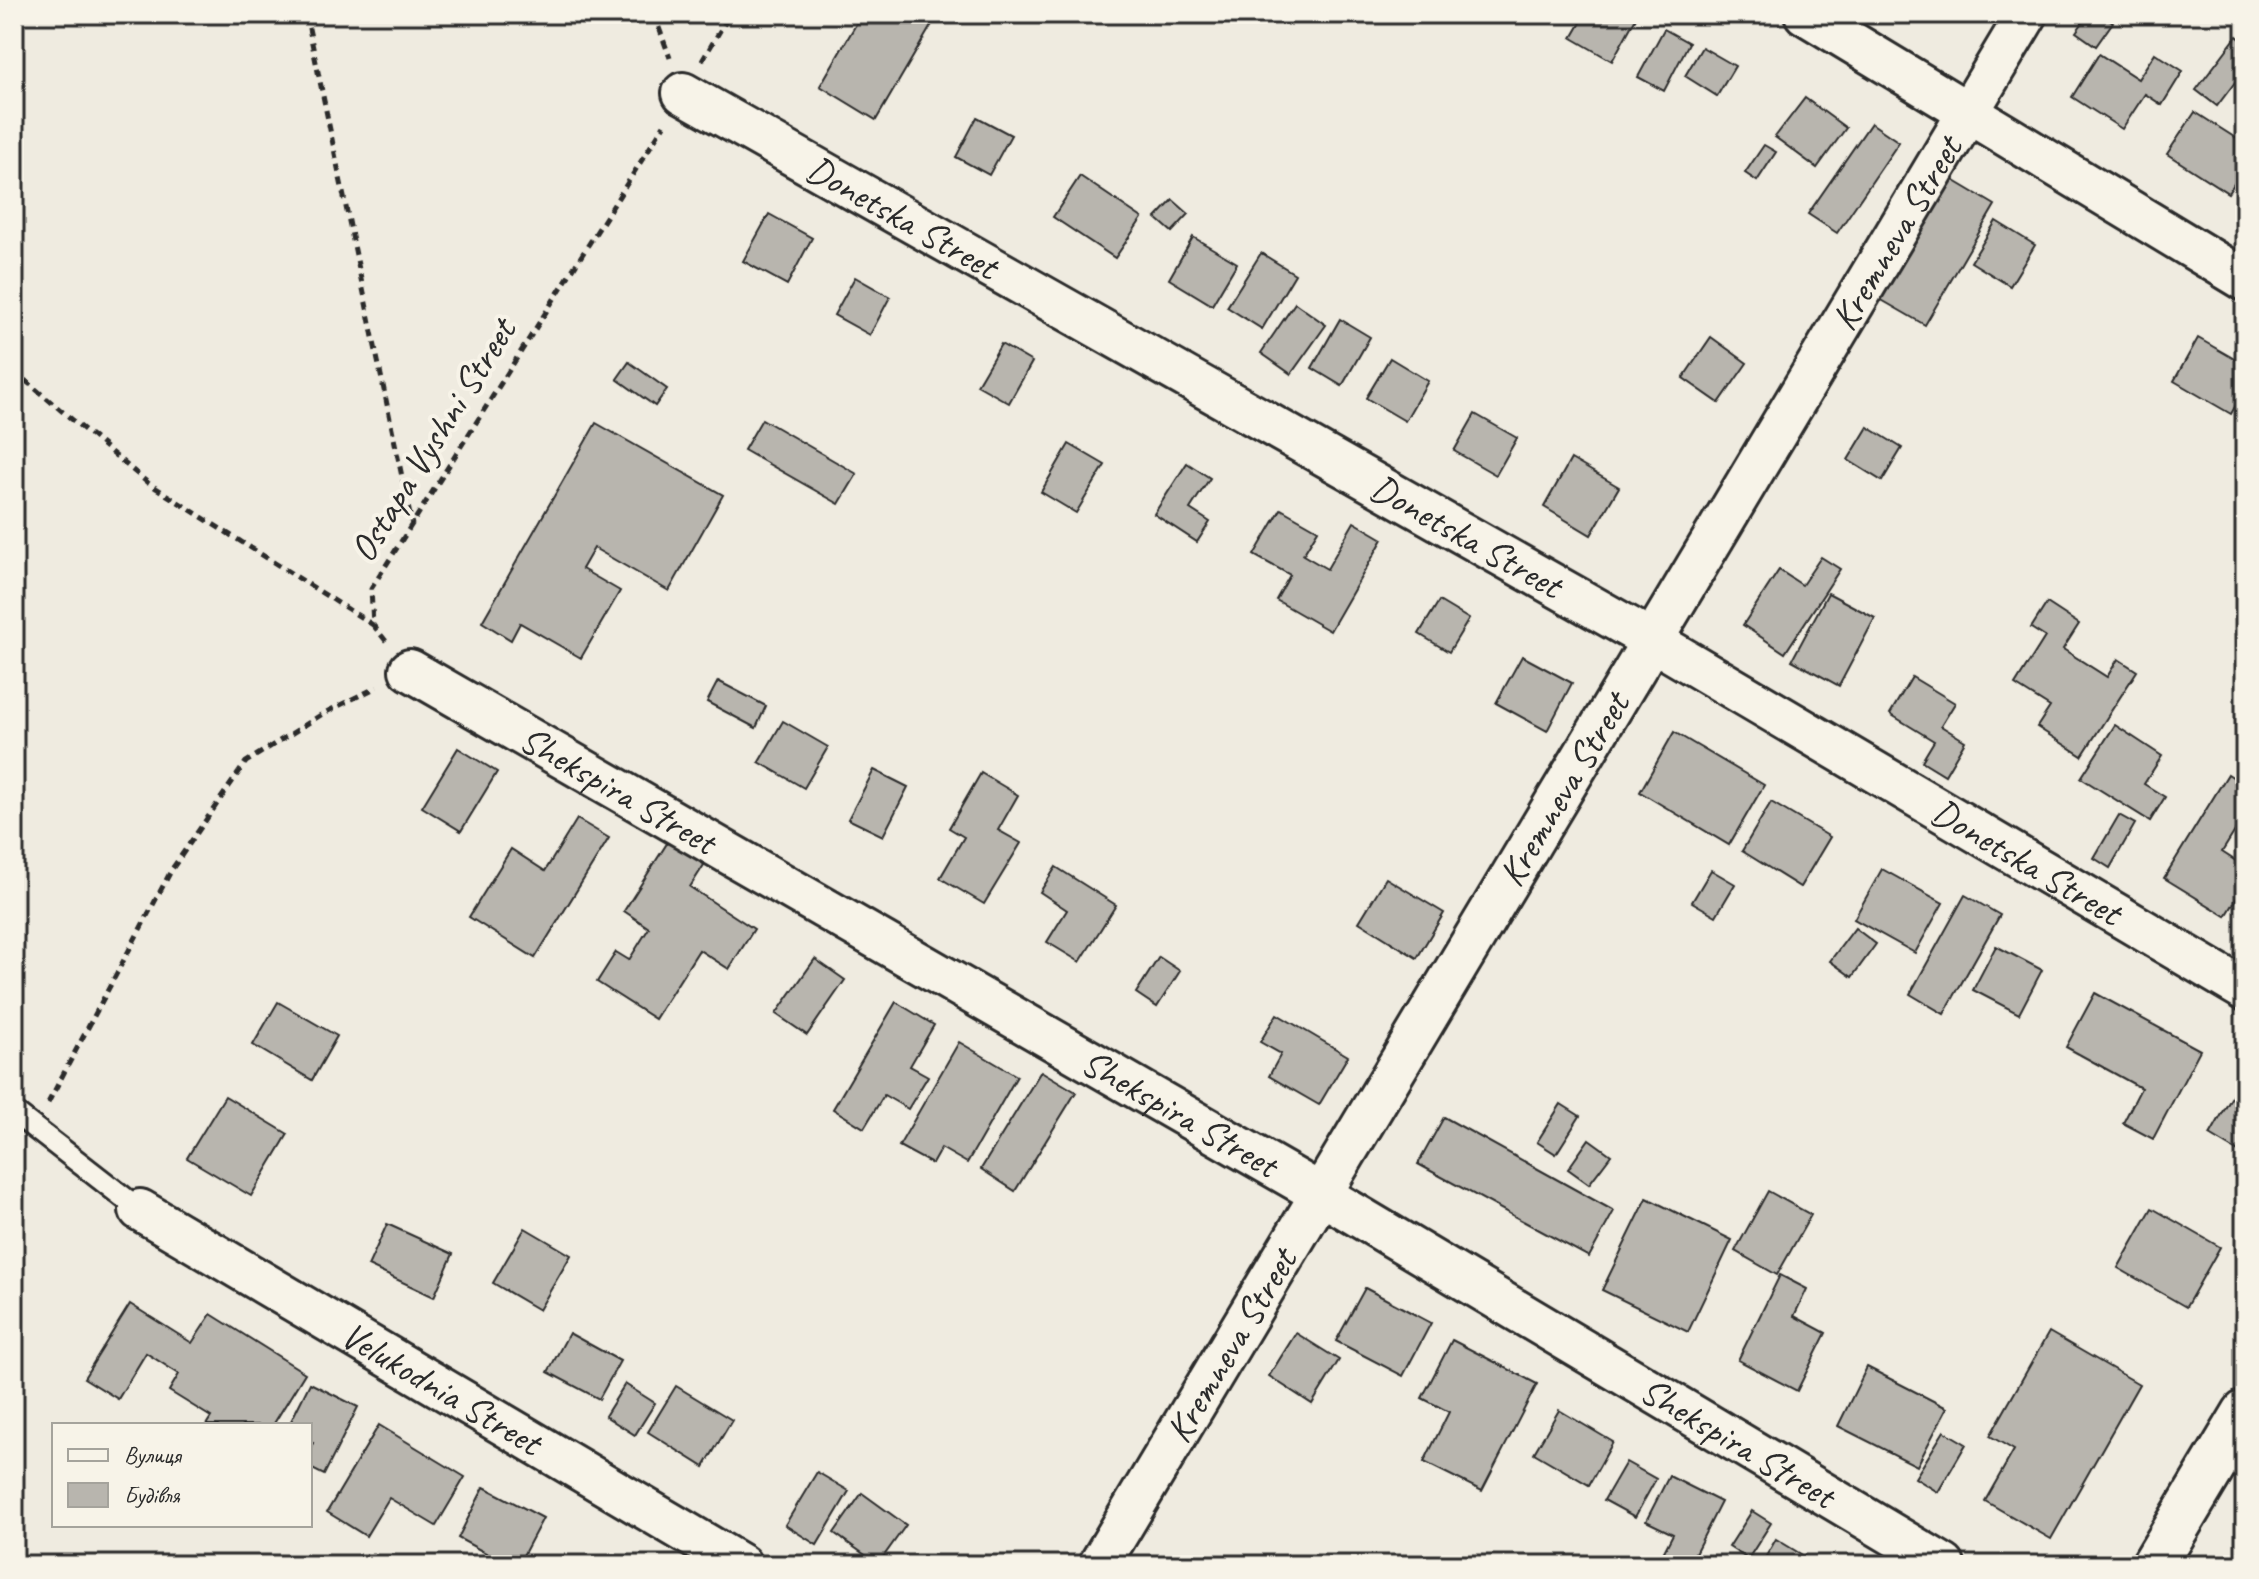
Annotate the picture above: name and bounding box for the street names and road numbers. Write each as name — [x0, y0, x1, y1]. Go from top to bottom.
street label: Kremneva Street — [1820, 125, 1974, 339]
street label: Donetska Street — [799, 145, 1009, 292]
street label: Ostapa Vyshni Street — [339, 307, 528, 570]
street label: Donetska Street — [1363, 464, 1573, 610]
street label: Kremneva Street — [1488, 681, 1641, 895]
street label: Shekspira Street — [512, 715, 727, 867]
street label: Donetska Street — [1924, 788, 2133, 937]
street label: Shekspira Street — [1073, 1038, 1289, 1190]
street label: Kremneva Street — [1155, 1237, 1309, 1451]
street label: Velukodnia Street — [333, 1311, 552, 1467]
street label: Shekspira Street — [1632, 1367, 1846, 1520]

